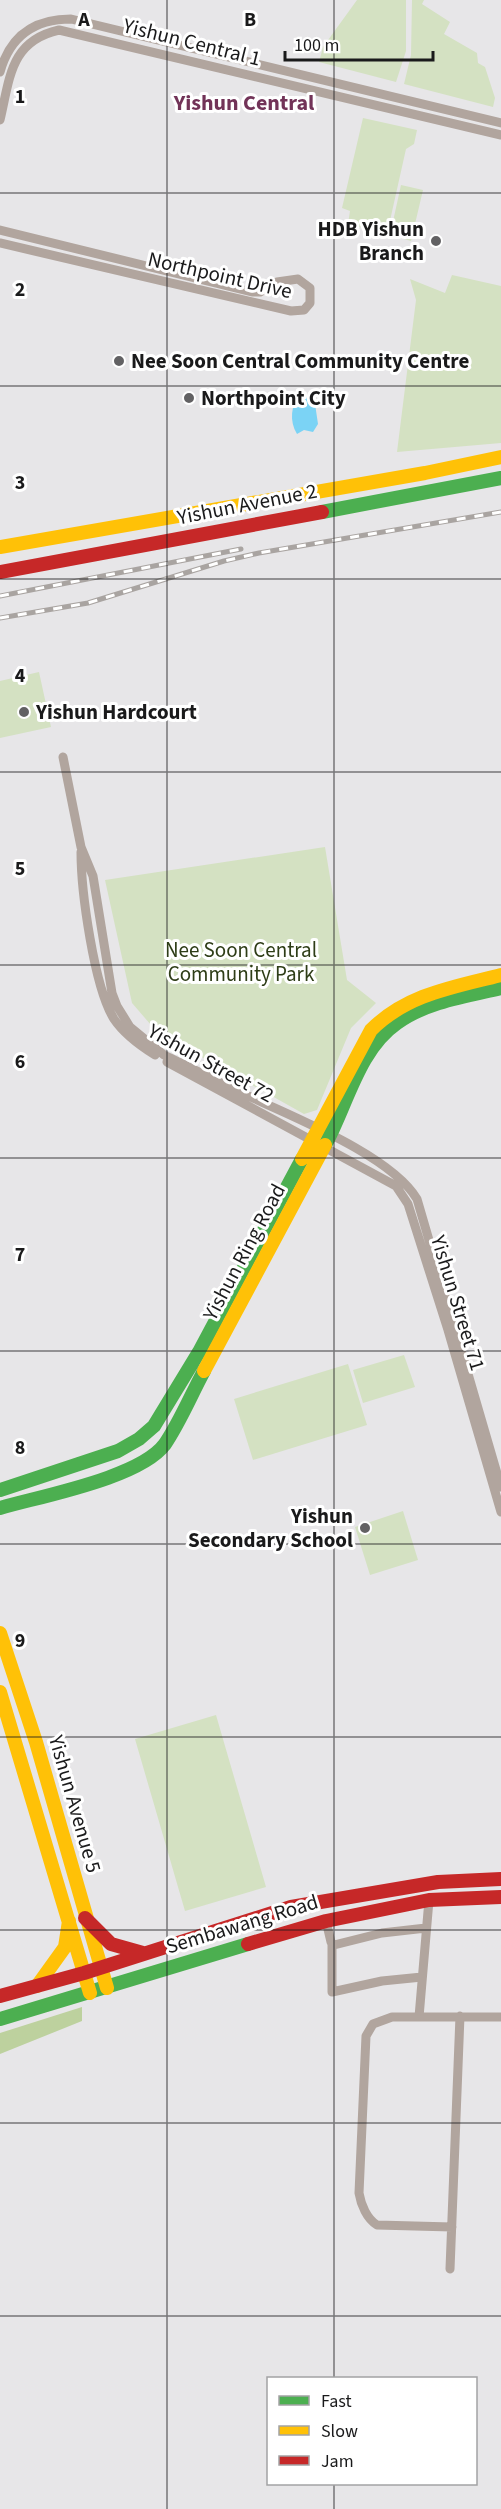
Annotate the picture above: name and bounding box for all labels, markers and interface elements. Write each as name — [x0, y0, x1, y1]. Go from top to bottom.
text: A — [77, 6, 90, 34]
text: B — [244, 6, 256, 34]
street label: Yishun Central 1 — [119, 10, 264, 74]
scale bar — [285, 24, 434, 62]
text: 100 m — [294, 33, 339, 58]
text: 1 — [15, 83, 25, 111]
district label: Yishun Central — [173, 87, 315, 119]
place label: HDB Yishun Branch — [318, 214, 424, 268]
marker: HDB Yishun Branch — [429, 234, 443, 248]
street label: Northpoint Drive — [145, 244, 295, 306]
text: 2 — [15, 276, 25, 304]
place label: Nee Soon Central Community Centre — [131, 346, 469, 376]
marker: Nee Soon Central Community Centre — [112, 354, 126, 368]
place label: Northpoint City — [201, 383, 346, 413]
marker: Northpoint City — [182, 391, 196, 405]
text: 3 — [15, 469, 25, 497]
street label: Yishun Avenue 2 — [174, 476, 319, 532]
text: 4 — [15, 662, 26, 690]
place label: Yishun Hardcourt — [35, 697, 197, 727]
marker: Yishun Hardcourt — [17, 705, 31, 719]
text: 5 — [15, 855, 25, 883]
park label: Nee Soon Central Community Park — [165, 935, 317, 989]
street label: Yishun Street 72 — [142, 1015, 280, 1110]
text: 6 — [15, 1048, 25, 1076]
street label: Yishun Ring Road — [195, 1178, 293, 1327]
street label: Yishun Street 71 — [423, 1231, 493, 1374]
text: 7 — [15, 1241, 25, 1269]
text: 8 — [15, 1434, 25, 1462]
place label: Yishun Secondary School — [188, 1501, 353, 1555]
marker: Yishun Secondary School — [358, 1521, 372, 1535]
text: 9 — [15, 1627, 25, 1655]
street label: Yishun Avenue 5 — [41, 1731, 109, 1876]
street label: Sembawang Road — [162, 1887, 322, 1961]
legend — [267, 2377, 477, 2485]
text: Fast — [321, 2389, 352, 2414]
text: Slow — [321, 2419, 358, 2444]
text: Jam — [321, 2449, 354, 2474]

